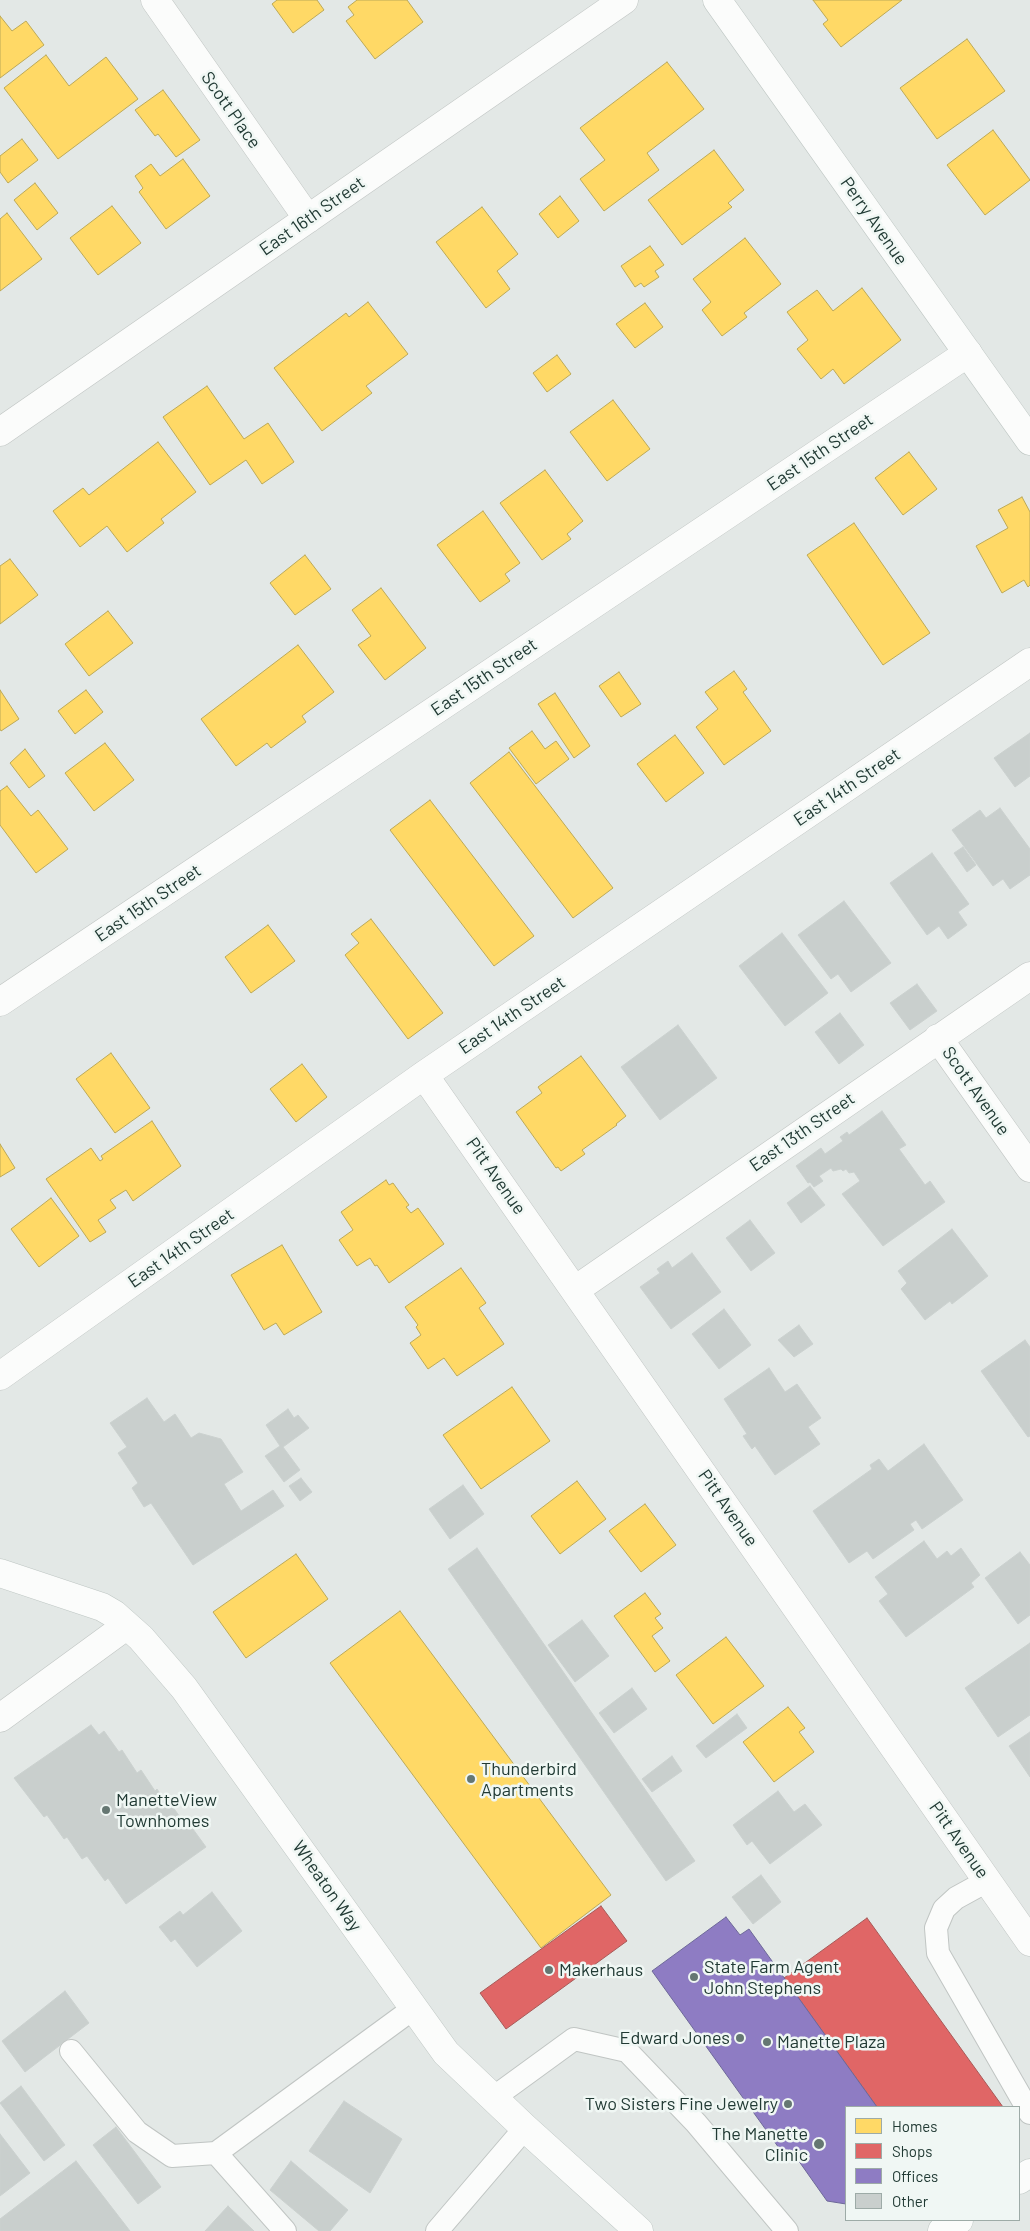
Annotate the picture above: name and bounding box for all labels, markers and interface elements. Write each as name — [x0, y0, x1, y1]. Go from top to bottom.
street label: Scott Place — [197, 67, 265, 153]
street label: East 16th Street — [255, 172, 369, 260]
street label: Perry Avenue — [836, 173, 912, 269]
street label: East 15th Street — [763, 409, 877, 495]
street label: East 15th Street — [427, 634, 541, 720]
street label: East 14th Street — [790, 743, 904, 831]
street label: East 15th Street — [91, 860, 205, 946]
street label: East 14th Street — [455, 971, 569, 1059]
street label: Scott Avenue — [937, 1042, 1015, 1140]
street label: East 13th Street — [745, 1088, 859, 1176]
street label: Pitt Avenue — [462, 1133, 530, 1219]
street label: East 14th Street — [124, 1204, 238, 1292]
street label: Pitt Avenue — [694, 1465, 762, 1551]
place label: Thunderbird Apartments — [481, 1758, 577, 1800]
marker: Thunderbird Apartments — [465, 1773, 477, 1785]
place label: ManetteView Townhomes — [116, 1789, 217, 1832]
street label: Pitt Avenue — [925, 1797, 993, 1883]
marker: ManetteView Townhomes — [100, 1804, 112, 1816]
street label: Wheaton Way — [288, 1837, 366, 1935]
place label: State Farm Agent John Stephens — [704, 1956, 840, 1998]
place label: Makerhaus — [559, 1959, 643, 1981]
marker: Makerhaus — [543, 1964, 555, 1976]
marker: State Farm Agent John Stephens — [688, 1971, 700, 1983]
place label: Edward Jones — [620, 2027, 730, 2049]
place label: Manette Plaza — [777, 2031, 885, 2053]
marker: Edward Jones — [734, 2032, 746, 2044]
marker: Manette Plaza — [761, 2036, 773, 2048]
place label: Two Sisters Fine Jewelry — [585, 2093, 778, 2115]
marker: Two Sisters Fine Jewelry — [782, 2098, 794, 2110]
legend — [845, 2106, 1020, 2221]
text: Homes — [892, 2117, 937, 2135]
place label: The Manette Clinic — [711, 2123, 808, 2166]
marker: The Manette Clinic — [812, 2137, 826, 2151]
text: Shops — [892, 2142, 932, 2160]
text: Offices — [892, 2167, 938, 2185]
text: Other — [892, 2192, 928, 2210]

